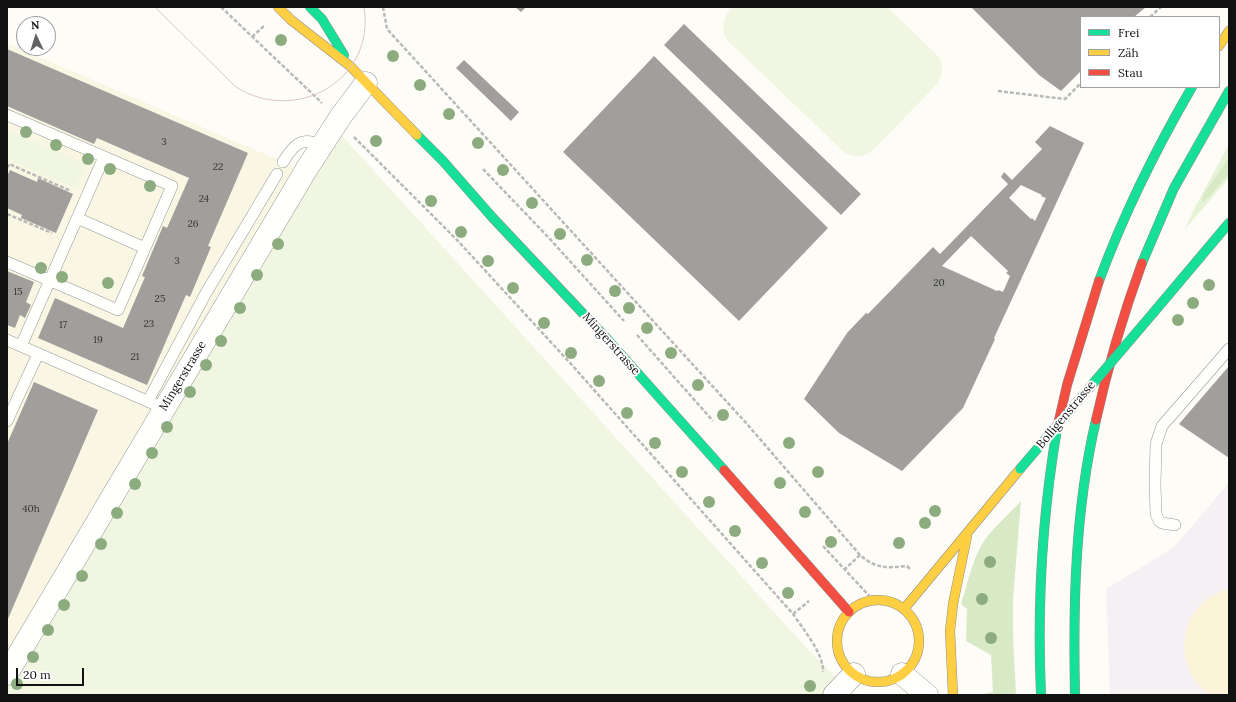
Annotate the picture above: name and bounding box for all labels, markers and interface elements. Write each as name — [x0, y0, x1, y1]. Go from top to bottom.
north arrow — [16, 16, 56, 56]
legend — [1080, 16, 1220, 88]
text: N — [30, 18, 40, 32]
text: Frei — [1118, 25, 1139, 40]
text: Zäh — [1118, 45, 1139, 60]
text: Stau — [1118, 65, 1143, 80]
house number: 3 — [161, 136, 167, 148]
house number: 22 — [213, 161, 223, 173]
house number: 24 — [199, 193, 209, 205]
house number: 26 — [187, 218, 199, 230]
house number: 3 — [174, 255, 180, 267]
house number: 20 — [933, 277, 945, 289]
house number: 15 — [13, 286, 23, 298]
house number: 25 — [155, 293, 165, 305]
street label: Mingerstrasse — [579, 310, 643, 378]
house number: 23 — [144, 318, 154, 330]
house number: 17 — [59, 319, 67, 331]
house number: 19 — [93, 334, 103, 346]
street label: Mingerstrasse — [156, 338, 210, 414]
house number: 21 — [130, 351, 140, 363]
street label: Bolligenstrasse — [1034, 378, 1098, 452]
house number: 40h — [22, 503, 40, 515]
scale bar — [18, 660, 86, 686]
text: 20 m — [23, 667, 51, 682]

